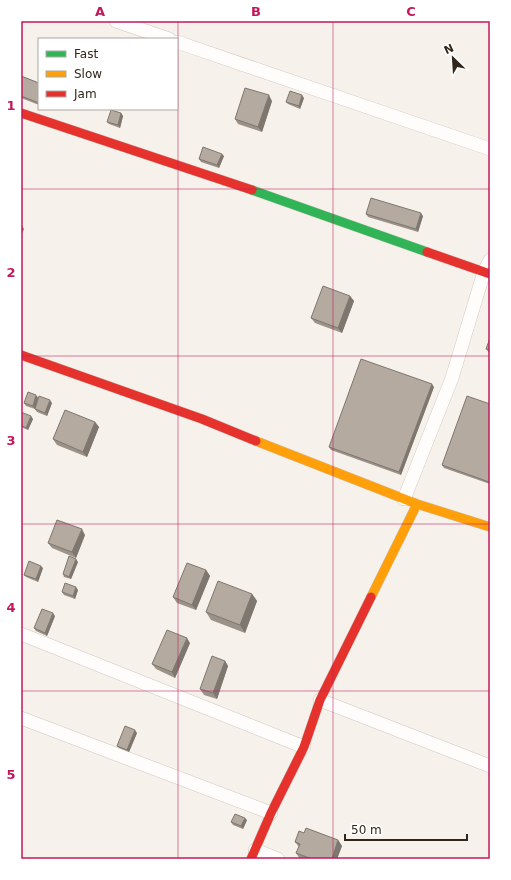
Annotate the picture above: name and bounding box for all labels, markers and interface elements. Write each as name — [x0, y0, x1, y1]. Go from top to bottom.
text: A — [95, 4, 105, 19]
text: B — [251, 4, 261, 19]
text: C — [406, 4, 416, 19]
legend — [38, 38, 178, 110]
north arrow — [433, 38, 473, 78]
text: N — [442, 42, 456, 57]
text: Fast — [74, 47, 98, 61]
text: Slow — [74, 67, 102, 81]
text: Jam — [73, 87, 97, 101]
text: 1 — [6, 98, 16, 113]
text: 2 — [6, 265, 16, 280]
text: 3 — [6, 433, 16, 448]
text: 4 — [6, 600, 16, 615]
text: 5 — [6, 767, 16, 782]
scale bar — [345, 816, 467, 842]
text: 50 m — [351, 823, 382, 837]

